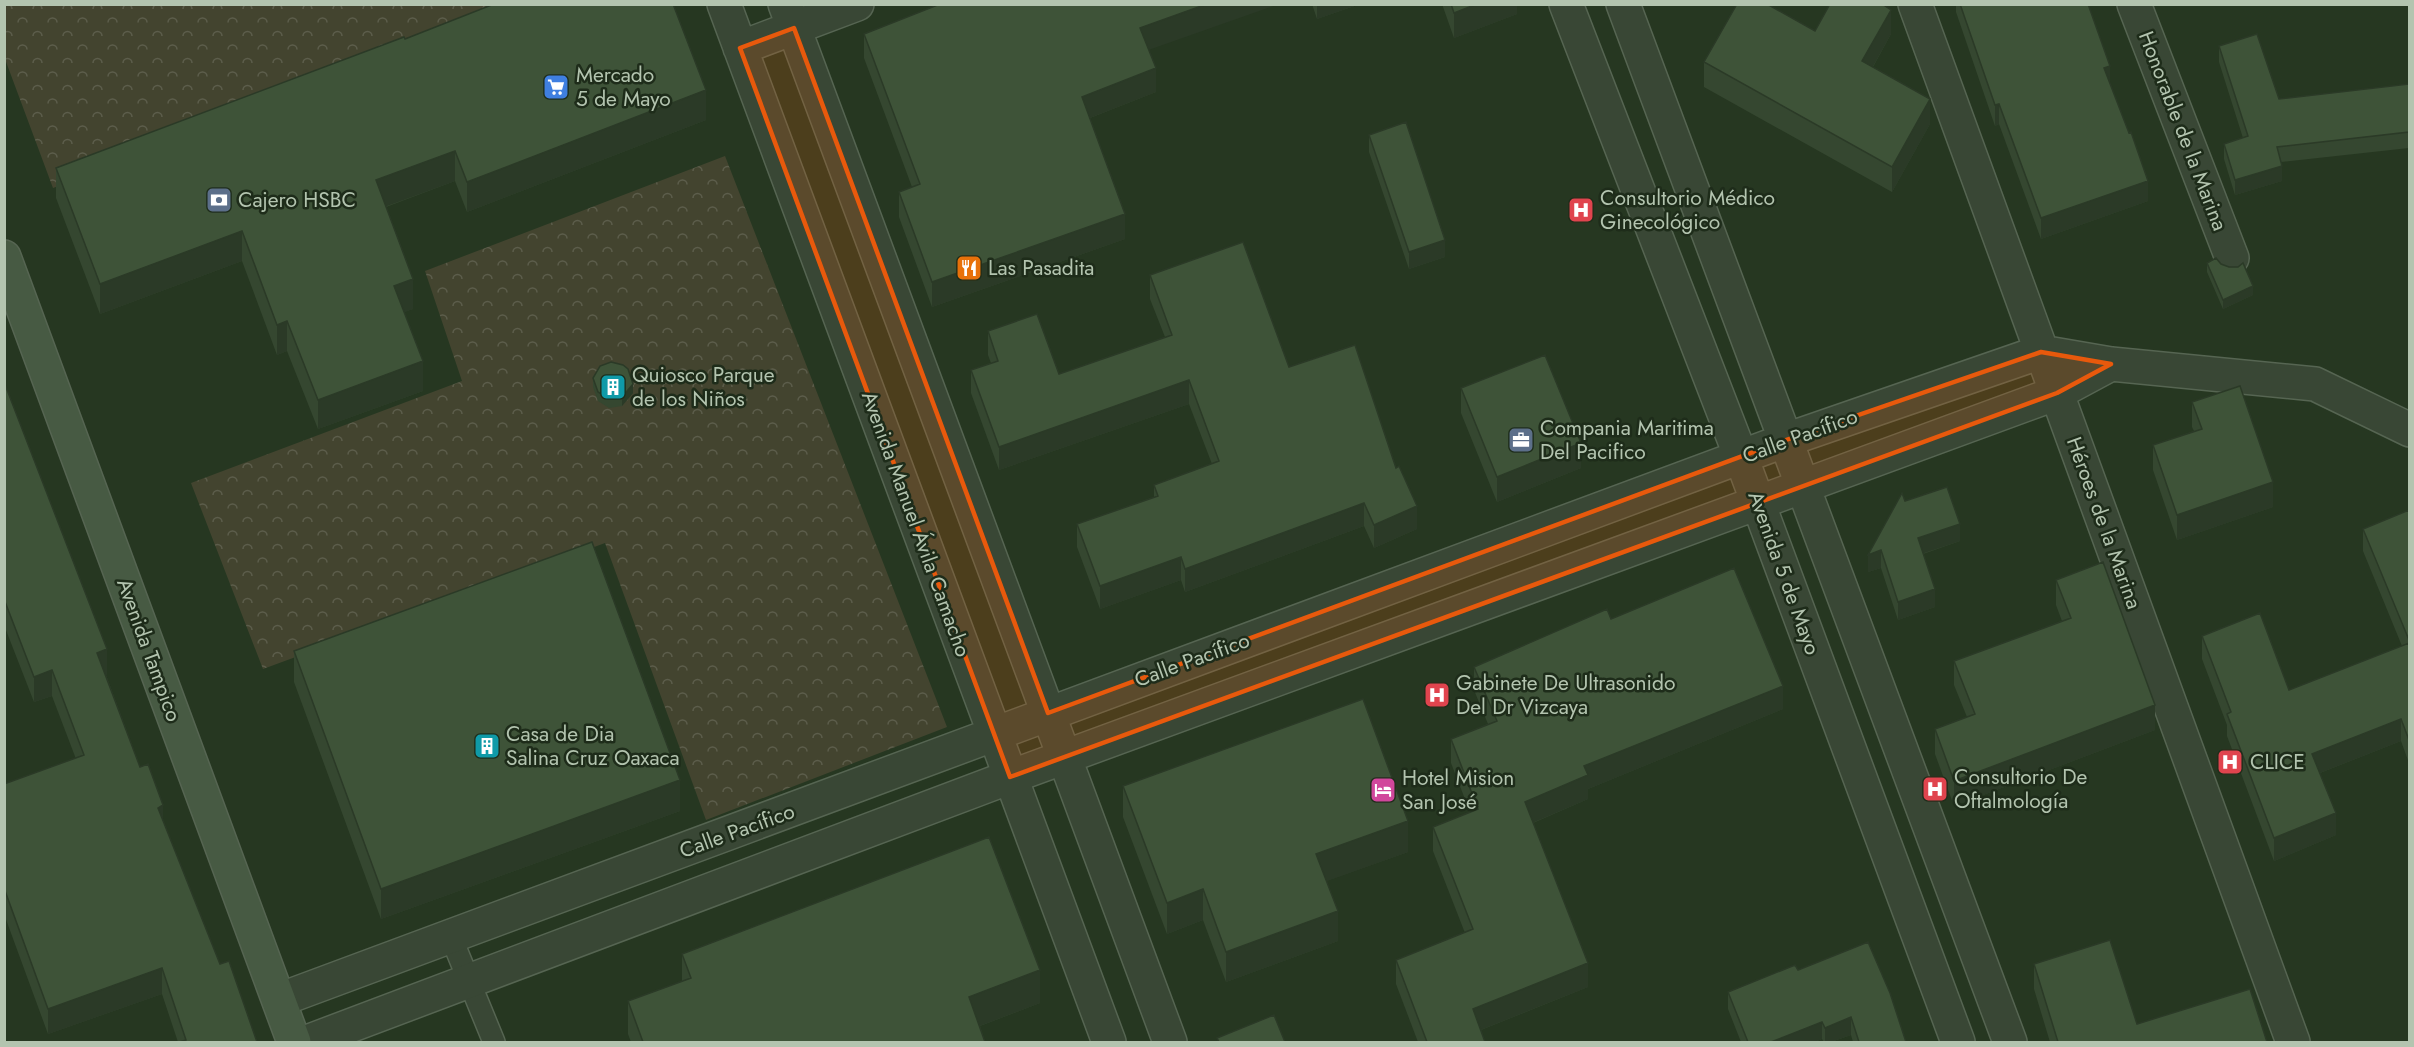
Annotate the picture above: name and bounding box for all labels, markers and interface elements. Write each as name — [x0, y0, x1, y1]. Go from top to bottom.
street label: Honorable de la Marina — [2131, 27, 2235, 235]
place label: Mercado 5 de Mayo — [576, 60, 671, 114]
supermarket icon: Mercado 5 de Mayo — [541, 72, 571, 102]
place label: Consultorio Médico Ginecológico — [1600, 183, 1775, 237]
bank icon: Cajero HSBC — [204, 185, 234, 215]
place label: Cajero HSBC — [238, 185, 356, 215]
hospital icon: Consultorio Médico Ginecológico — [1566, 195, 1596, 225]
restaurant icon: Las Pasadita — [954, 253, 984, 283]
place label: Las Pasadita — [988, 253, 1094, 283]
place label: Quiosco Parque de los Niños — [632, 360, 775, 414]
building icon: Quiosco Parque de los Niños — [598, 372, 628, 402]
street label: Avenida Manuel Ávila Camacho — [854, 387, 978, 661]
street label: Calle Pacífico — [1738, 401, 1862, 471]
place label: Compania Maritima Del Pacifico — [1540, 413, 1714, 467]
office icon: Compania Maritima Del Pacifico — [1506, 425, 1536, 455]
street label: Héroes de la Marina — [2059, 433, 2149, 613]
street label: Avenida 5 de Mayo — [1740, 487, 1828, 659]
street label: Avenida Tampico — [109, 574, 189, 726]
street label: Calle Pacífico — [1130, 625, 1254, 695]
place label: Gabinete De Ultrasonido Del Dr Vizcaya — [1456, 668, 1675, 722]
hospital icon: Gabinete De Ultrasonido Del Dr Vizcaya — [1422, 680, 1452, 710]
place label: Casa de Dia Salina Cruz Oaxaca — [506, 719, 680, 773]
building icon: Casa de Dia Salina Cruz Oaxaca — [472, 731, 502, 761]
hospital icon: CLICE — [2215, 747, 2245, 777]
place label: CLICE — [2250, 747, 2305, 777]
place label: Consultorio De Oftalmología — [1954, 762, 2087, 816]
place label: Hotel Mision San José — [1402, 763, 1514, 817]
hospital icon: Consultorio De Oftalmología — [1920, 774, 1950, 804]
hotel icon: Hotel Mision San José — [1368, 775, 1398, 805]
street label: Calle Pacífico — [675, 796, 799, 866]

